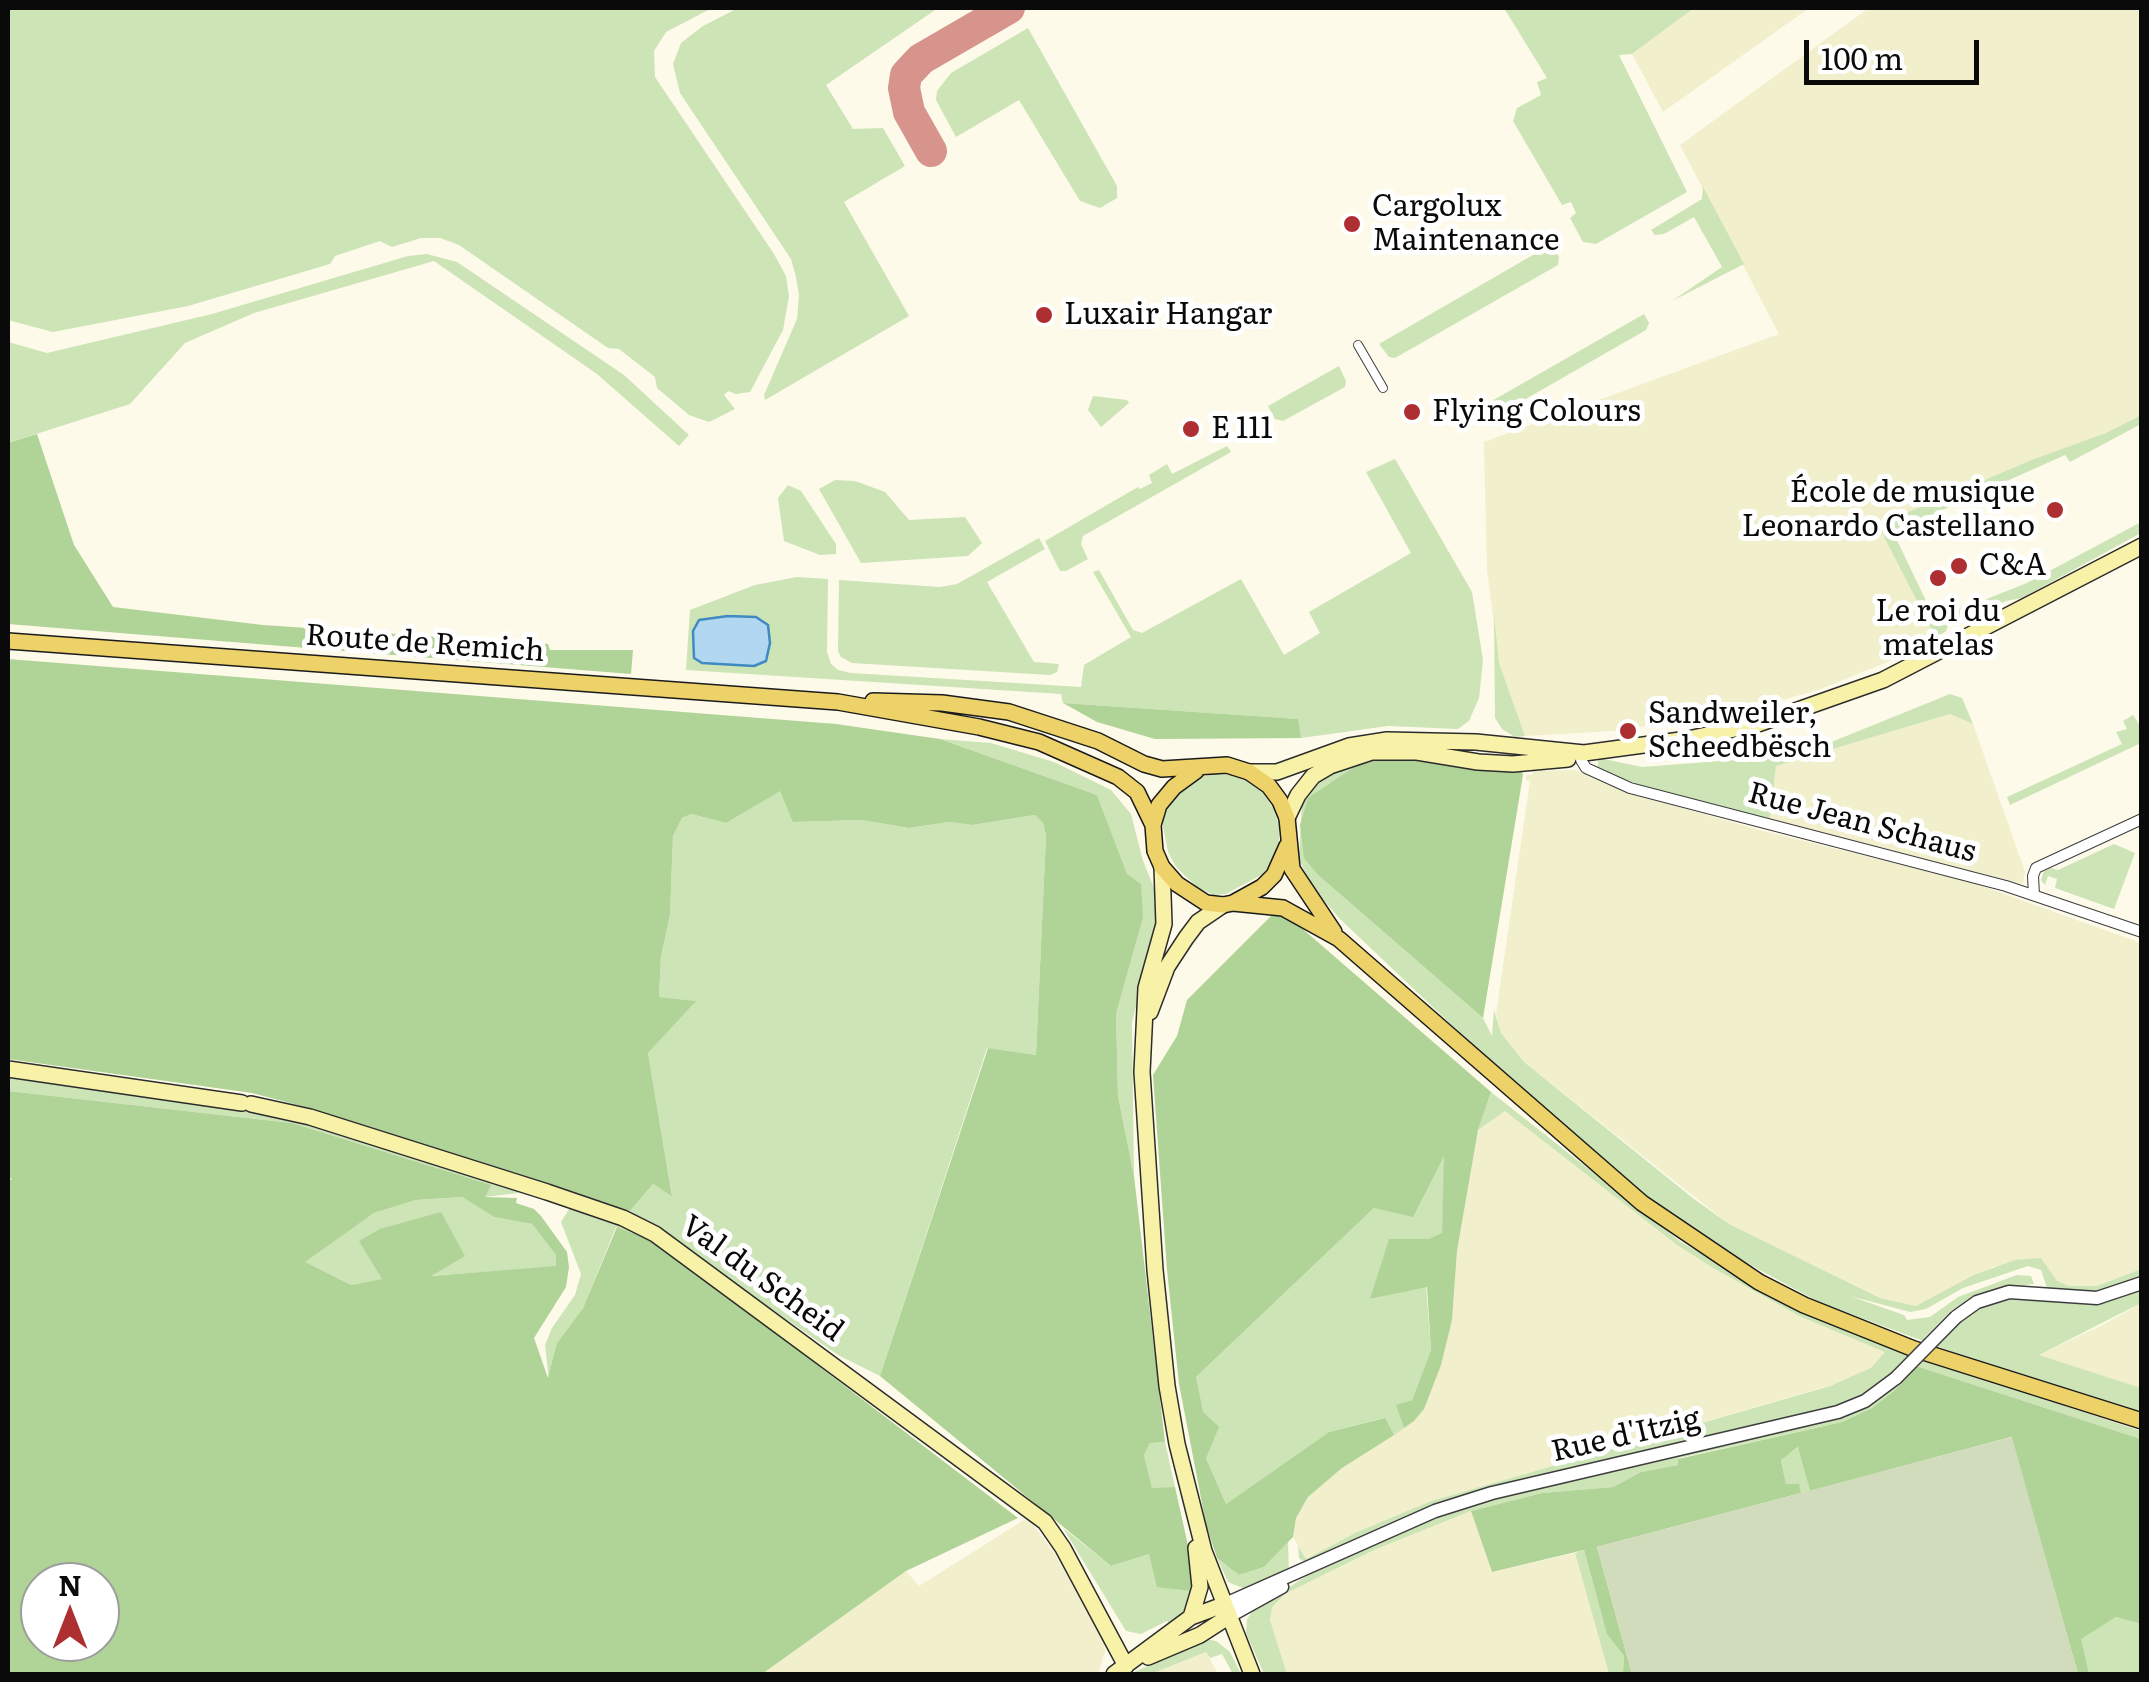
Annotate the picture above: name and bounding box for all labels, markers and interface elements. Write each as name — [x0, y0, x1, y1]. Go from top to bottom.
scale bar — [1809, 20, 1984, 82]
text: 100 m — [1821, 35, 1903, 79]
place label: Cargolux Maintenance — [1372, 189, 1560, 260]
marker: Cargolux Maintenance — [1341, 213, 1363, 235]
place label: Luxair Hangar — [1064, 297, 1272, 333]
marker: Luxair Hangar — [1033, 304, 1055, 326]
place label: Flying Colours — [1432, 394, 1641, 430]
marker: Flying Colours — [1401, 401, 1423, 423]
place label: E 111 — [1211, 411, 1273, 447]
marker: E 111 — [1180, 418, 1202, 440]
place label: École de musique Leonardo Castellano — [1742, 475, 2035, 546]
marker: École de musique Leonardo Castellano — [2044, 499, 2066, 521]
place label: C&A — [1979, 548, 2046, 584]
marker: C&A — [1948, 555, 1970, 577]
marker: Le roi du matelas — [1927, 567, 1949, 589]
place label: Le roi du matelas — [1875, 594, 2001, 664]
street label: Route de Remich — [304, 618, 546, 670]
place label: Sandweiler, Scheedbësch — [1648, 696, 1831, 766]
marker: Sandweiler, Scheedbësch — [1617, 720, 1639, 742]
street label: Rue Jean Schaus — [1744, 775, 1980, 871]
street label: Val du Scheid — [674, 1208, 850, 1350]
street label: Rue d'Itzig — [1548, 1401, 1704, 1471]
north arrow — [20, 1562, 120, 1662]
text: N — [58, 1563, 82, 1605]

